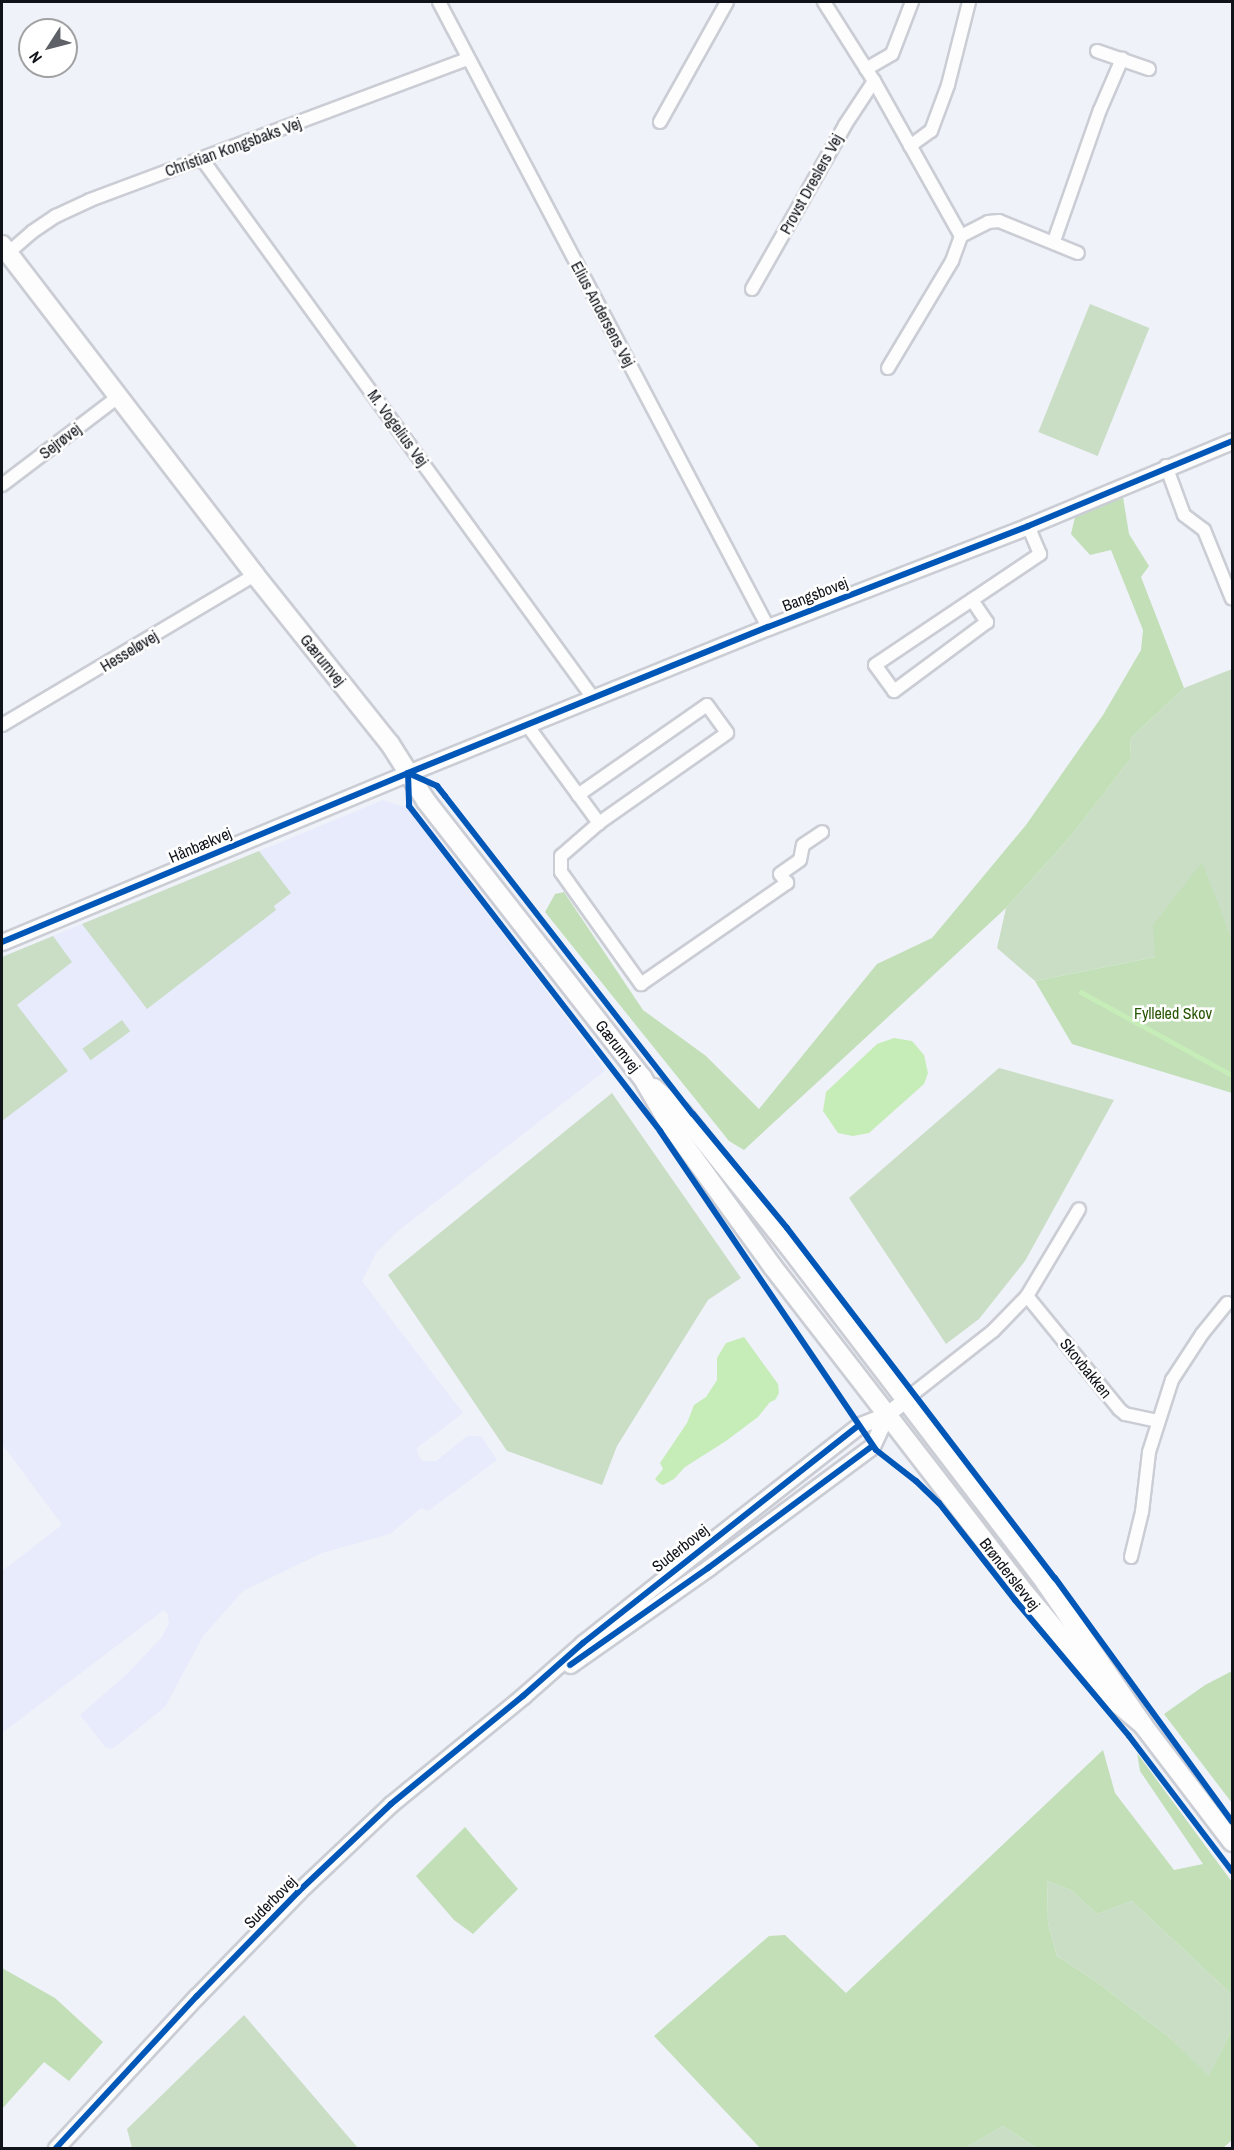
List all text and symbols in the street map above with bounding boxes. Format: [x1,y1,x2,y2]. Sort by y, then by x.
north arrow [18,18,78,78]
text: N [23,47,47,68]
street label: Christian Kongsbaks Vej [162,113,304,181]
street label: Provst Dreslers Vej [776,131,846,237]
street label: Elius Andersens Vej [567,258,639,370]
street label: M. Vogelius Vej [364,386,432,470]
street label: Sejrøvej [35,419,85,463]
street label: Bangsbovej [780,573,850,615]
street label: Hesseløvej [97,626,161,676]
street label: Gærumvej [296,630,350,690]
street label: Hånbækvej [166,823,234,867]
park label: Fylleled Skov [1134,1003,1212,1023]
street label: Gærumvej [592,1016,644,1076]
street label: Skovbakken [1056,1334,1116,1402]
street label: Suderbovej [648,1520,712,1576]
street label: Brønderslevvej [976,1534,1044,1614]
street label: Suderbovej [240,1872,300,1932]

